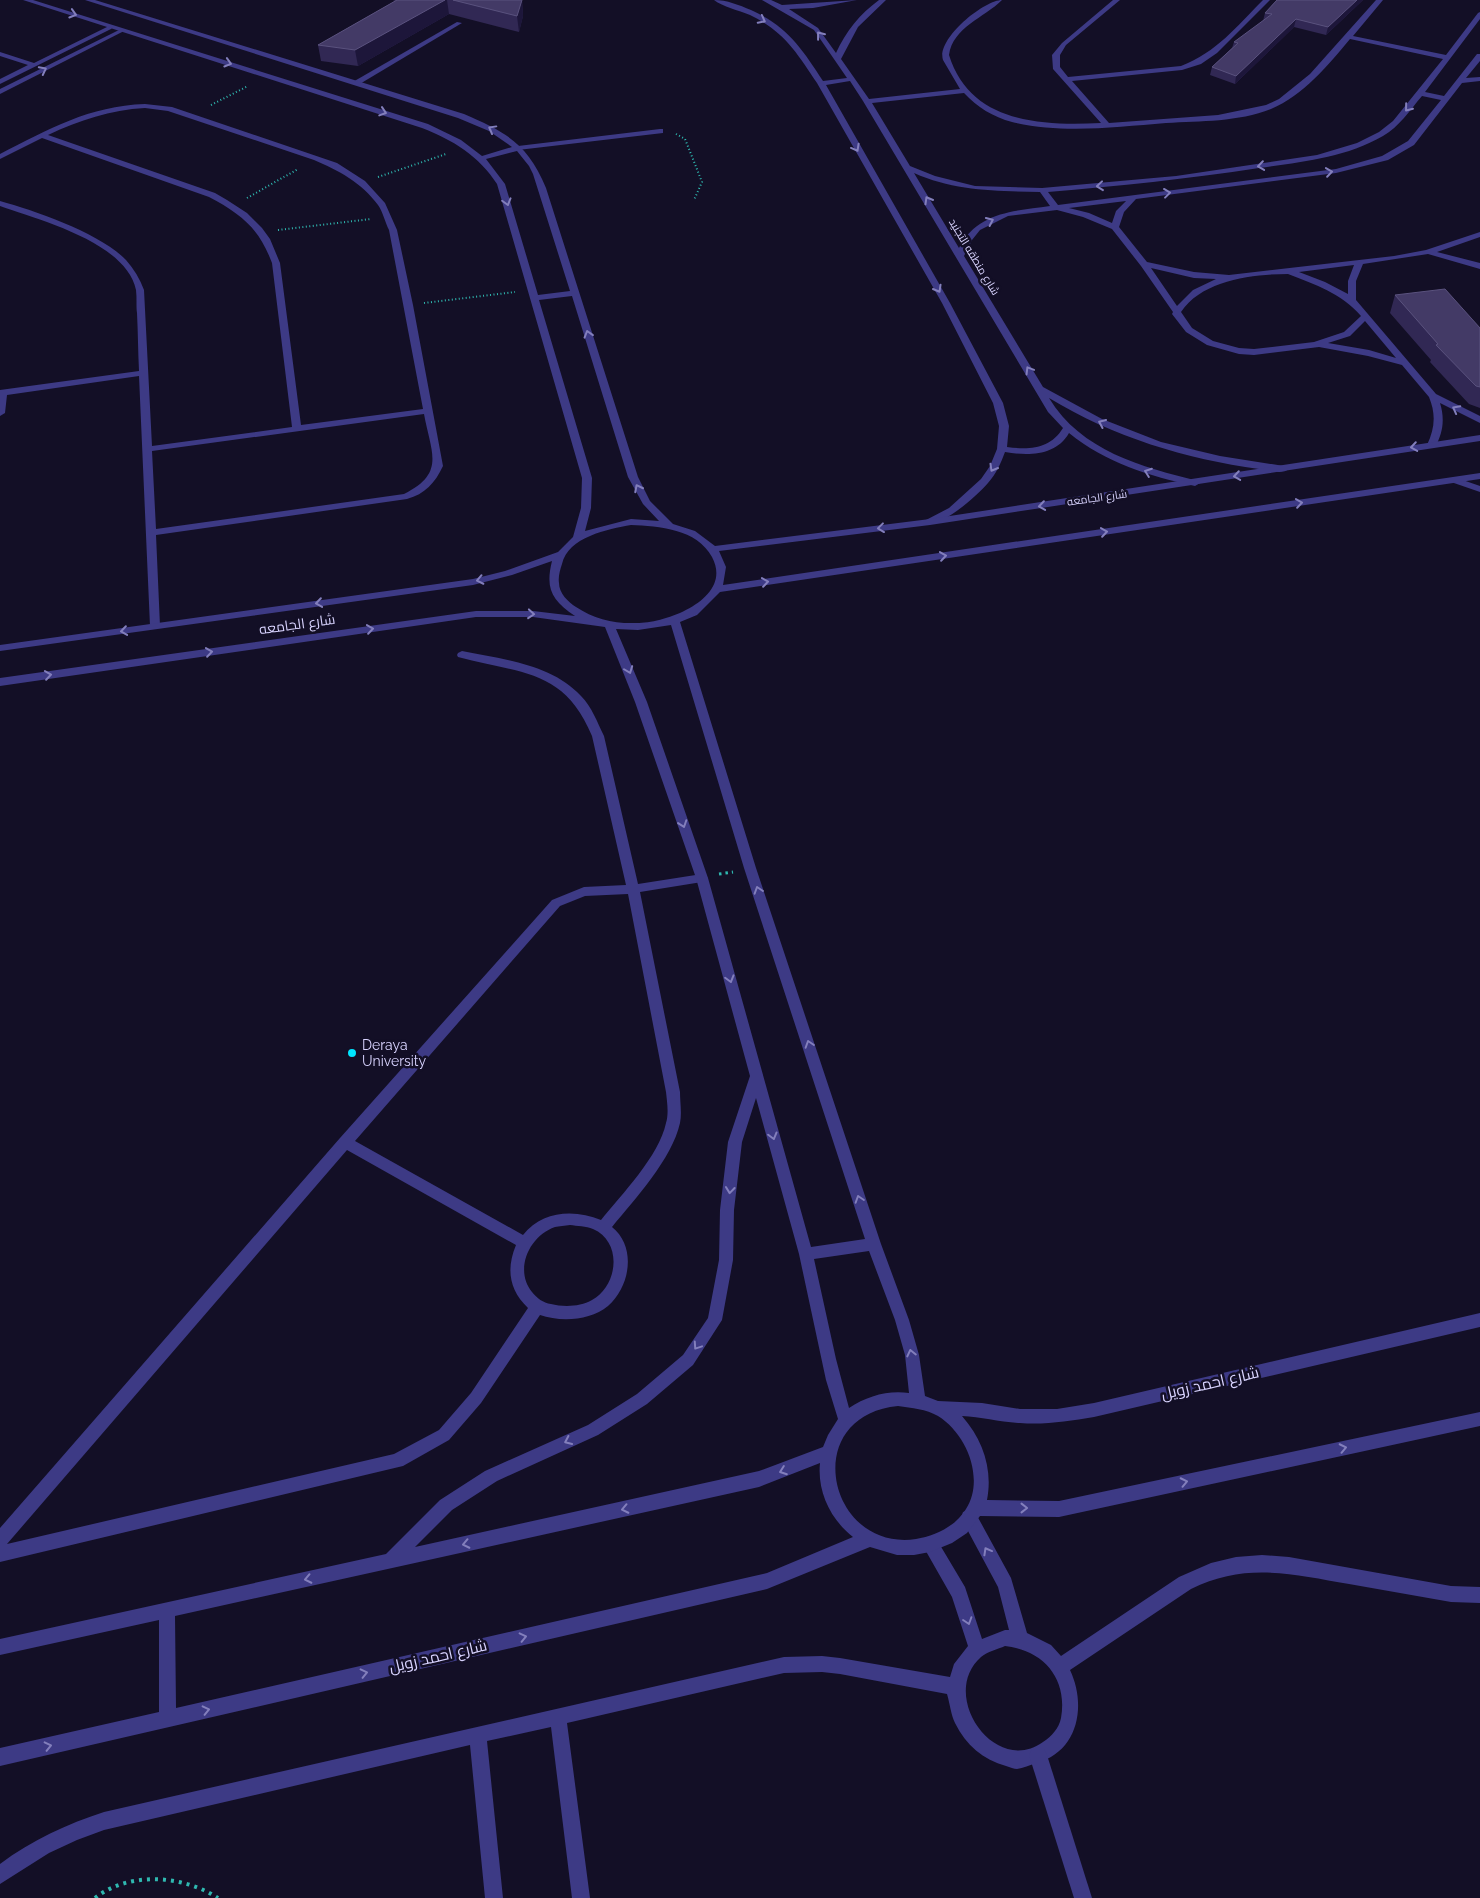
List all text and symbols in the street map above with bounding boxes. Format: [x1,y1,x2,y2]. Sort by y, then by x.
one-way arrow [68,9,76,19]
one-way arrow [756,14,765,24]
one-way arrow [817,32,825,41]
one-way arrow [223,57,231,67]
one-way arrow [38,67,47,77]
one-way arrow [1405,102,1413,111]
one-way arrow [378,106,386,116]
one-way arrow [488,126,497,136]
one-way arrow [850,143,860,152]
one-way arrow [1257,160,1266,170]
one-way arrow [1324,168,1333,178]
one-way arrow [1096,180,1104,191]
one-way arrow [1164,188,1172,199]
one-way arrow [924,197,934,206]
one-way arrow [501,198,511,206]
street label: شارع منطقه التجنيد [945,216,1002,298]
one-way arrow [985,216,994,227]
one-way arrow [931,284,941,293]
one-way arrow [583,330,593,339]
one-way arrow [1025,367,1035,376]
one-way arrow [1452,405,1461,415]
one-way arrow [1098,418,1107,429]
one-way arrow [1410,442,1419,452]
one-way arrow [989,463,999,472]
one-way arrow [1144,468,1153,478]
one-way arrow [1232,471,1241,481]
one-way arrow [634,484,644,493]
street label: شارع الجامعه [1066,487,1128,510]
one-way arrow [1295,498,1303,508]
one-way arrow [1037,500,1046,510]
one-way arrow [876,522,884,533]
one-way arrow [1100,527,1108,538]
one-way arrow [938,551,947,561]
one-way arrow [476,574,485,585]
one-way arrow [760,578,769,588]
one-way arrow [315,597,323,608]
one-way arrow [528,608,536,619]
street label: شارع الجامعه [258,611,336,638]
one-way arrow [366,624,374,635]
one-way arrow [120,625,128,635]
one-way arrow [205,647,213,658]
one-way arrow [623,666,633,674]
one-way arrow [44,670,53,680]
one-way arrow [677,819,687,827]
one-way arrow [753,886,763,895]
one-way arrow [724,975,735,984]
place label: Deraya University [362,1037,427,1069]
one-way arrow [804,1041,814,1049]
marker: Deraya University [346,1047,358,1059]
one-way arrow [768,1131,778,1139]
one-way arrow [724,1186,735,1194]
one-way arrow [855,1195,865,1203]
one-way arrow [694,1340,703,1349]
one-way arrow [906,1348,917,1357]
street label: شارع احمد زويل [1159,1362,1261,1405]
one-way arrow [564,1435,573,1446]
one-way arrow [1338,1443,1347,1454]
one-way arrow [779,1465,788,1475]
one-way arrow [1179,1477,1188,1488]
one-way arrow [621,1503,630,1514]
one-way arrow [1020,1503,1028,1513]
one-way arrow [462,1538,471,1549]
one-way arrow [983,1548,993,1557]
one-way arrow [303,1573,312,1584]
one-way arrow [962,1616,972,1624]
one-way arrow [518,1632,527,1643]
street label: شارع احمد زويل [387,1635,489,1678]
one-way arrow [360,1668,369,1679]
one-way arrow [201,1705,210,1716]
one-way arrow [43,1741,52,1752]

